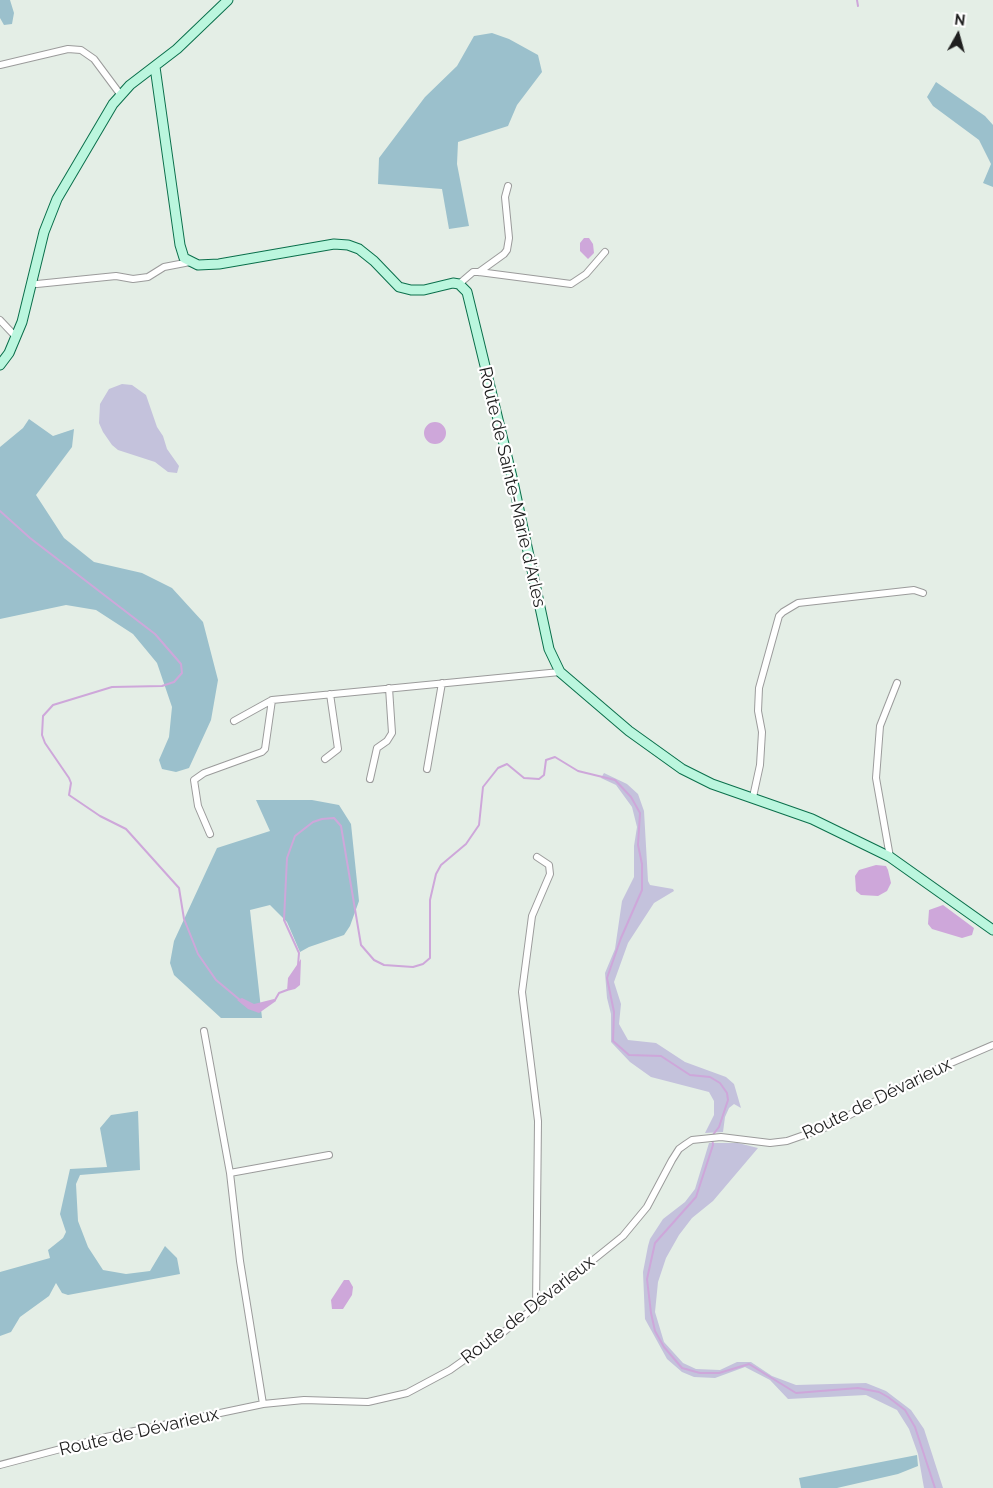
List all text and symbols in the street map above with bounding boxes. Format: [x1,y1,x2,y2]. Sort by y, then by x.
north arrow [933,10,983,60]
text: N [954,12,966,29]
street label: Route de Sainte-Marie d'Arles [474,365,550,609]
street label: Route de Dévarieux [799,1054,955,1144]
street label: Route de Dévarieux [457,1251,599,1369]
street label: Route de Dévarieux [57,1403,221,1461]

